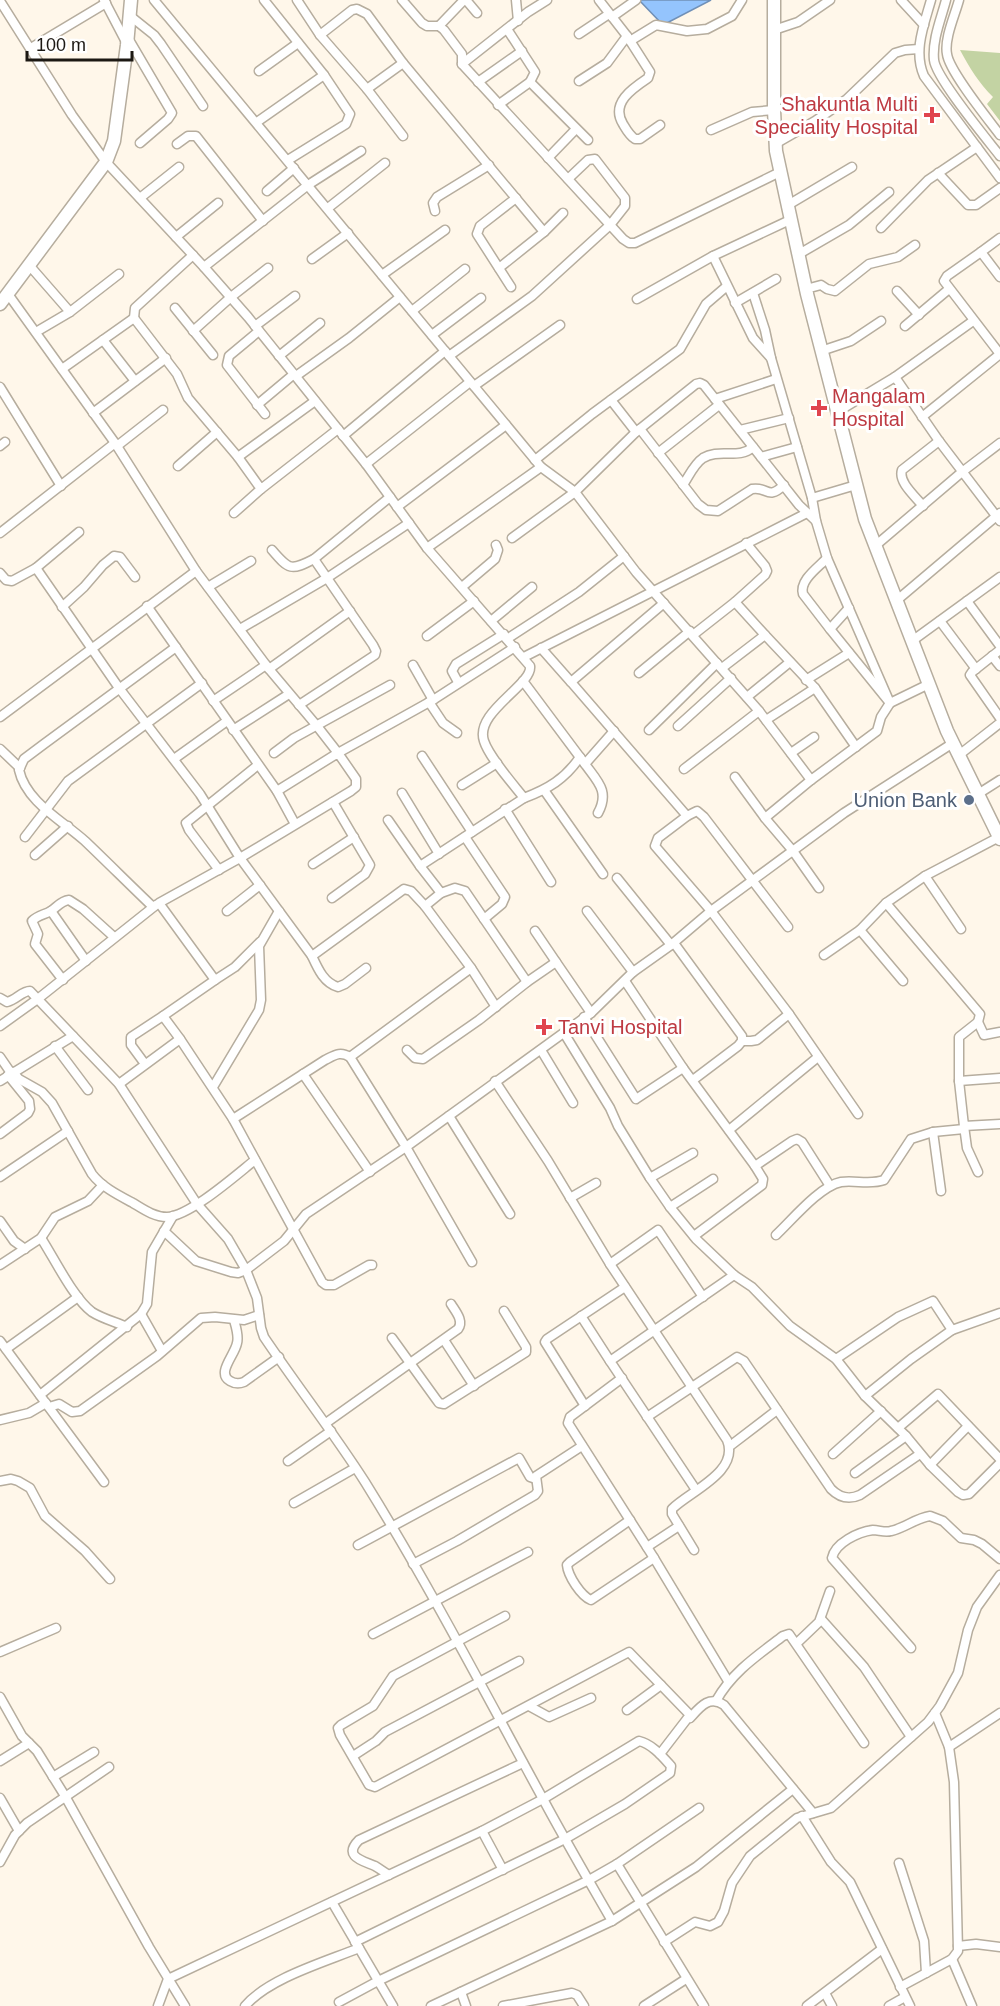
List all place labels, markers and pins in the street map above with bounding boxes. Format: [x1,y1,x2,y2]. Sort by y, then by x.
place label: Shakuntla Multi Speciality Hospital [755,93,918,138]
marker: Shakuntla Multi Speciality Hospital [923,106,941,124]
place label: Mangalam Hospital [832,385,925,430]
marker: Mangalam Hospital [810,399,828,417]
place label: Union Bank [854,789,958,811]
marker: Union Bank [962,793,976,807]
place label: Tanvi Hospital [558,1016,683,1038]
marker: Tanvi Hospital [535,1018,553,1036]

